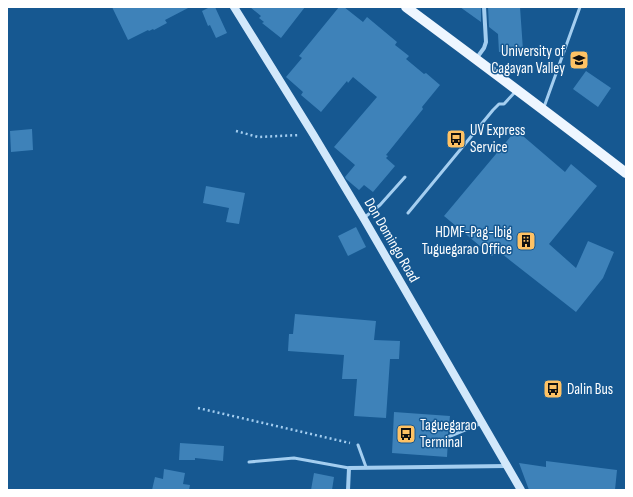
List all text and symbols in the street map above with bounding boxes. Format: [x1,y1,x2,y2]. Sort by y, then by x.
place label: University of Cagayan Valley [491,42,566,78]
school or university icon: University of Cagayan Valley [568,49,590,71]
place label: UV Express Service [470,121,525,157]
bus stop icon: UV Express Service [445,128,467,150]
street label: Don Domingo Road [360,195,423,286]
place label: HDMF-Pag-Ibig Tuguegarao Office [422,223,512,259]
building icon: HDMF-Pag-Ibig Tuguegarao Office [515,230,537,252]
bus stop icon: Dalin Bus [542,378,564,400]
place label: Dalin Bus [567,380,613,399]
place label: Taguegarao Terminal [420,416,477,452]
bus stop icon: Taguegarao Terminal [395,423,417,445]

